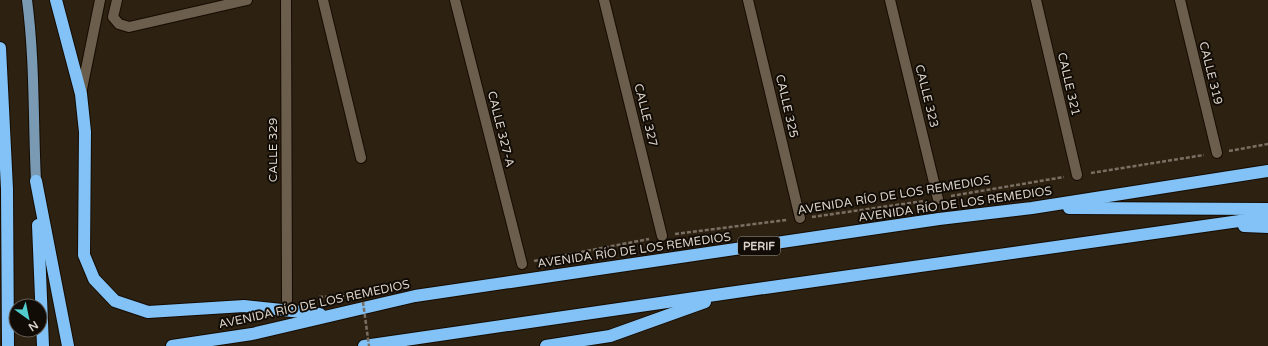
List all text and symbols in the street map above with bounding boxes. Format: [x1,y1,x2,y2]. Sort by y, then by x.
street label: CALLE 319 [1196,40,1226,106]
street label: CALLE 321 [1055,51,1083,117]
street label: CALLE 323 [912,63,942,129]
street label: CALLE 325 [773,73,801,139]
street label: CALLE 327 [631,82,661,148]
street label: CALLE 327-A [485,89,517,169]
street label: CALLE 329 [266,118,280,182]
street label: AVENIDA RÍO DE LOS REMEDIOS [796,173,992,217]
street label: AVENIDA RÍO DE LOS REMEDIOS [857,183,1053,225]
street label: AVENIDA RÍO DE LOS REMEDIOS [536,229,732,271]
road number: PERIF [738,237,780,255]
street label: AVENIDA RÍO DE LOS REMEDIOS [217,277,411,331]
north arrow [8,298,48,338]
text: N [26,318,40,334]

